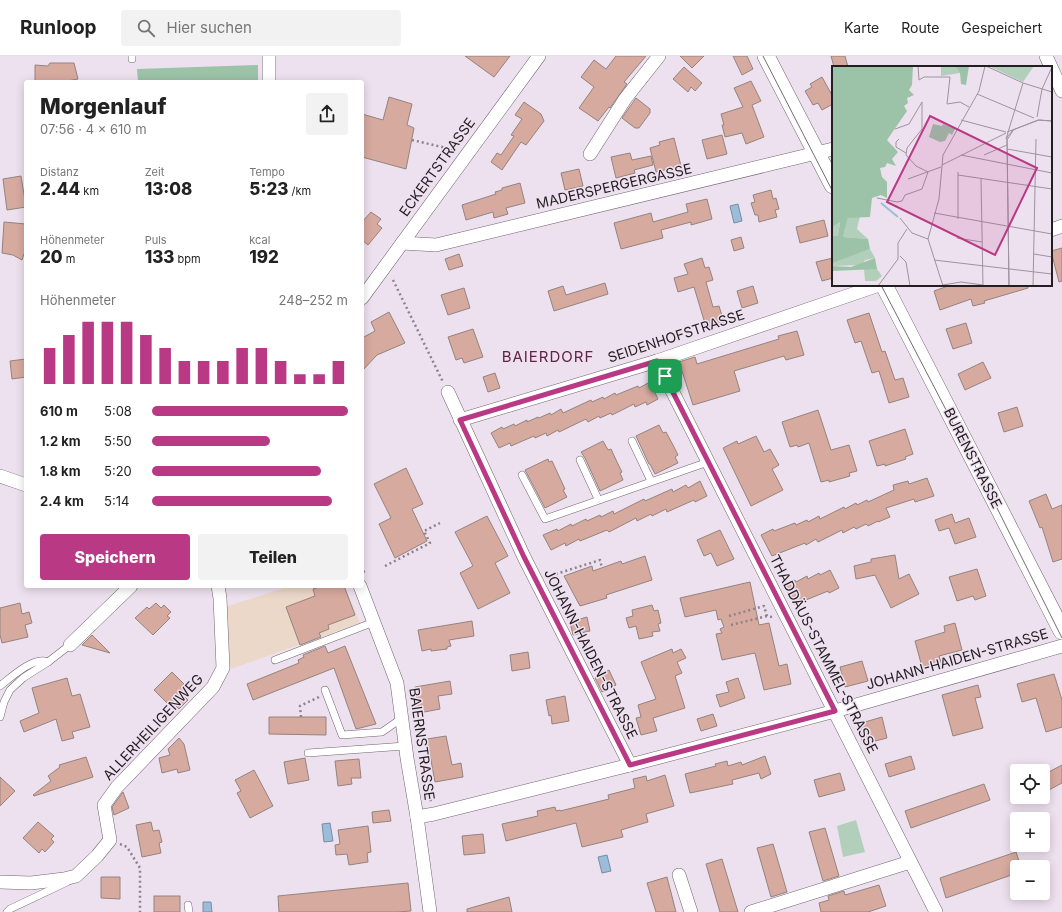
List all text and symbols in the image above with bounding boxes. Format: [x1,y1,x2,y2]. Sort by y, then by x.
search box [121,10,401,46]
text: Runloop [20,16,97,39]
icon: search [135,17,157,39]
text: Hier suchen [167,18,252,37]
text: Karte [844,19,879,36]
text: Route [901,19,939,36]
text: Gespeichert [961,19,1042,36]
inset map [832,66,1052,286]
text: Morgenlauf [40,93,166,119]
button: share [306,93,348,135]
street label: ECKERTSTRASSE [395,114,478,219]
text: 07:56 · 4 × 610 m [40,121,147,137]
street label: MADERSPERGERGASSE [534,159,693,212]
text: Distanz [40,165,79,179]
text: Zeit [145,165,164,179]
text: Tempo [249,165,285,179]
text: 2.44 [40,179,80,199]
text: 13:08 [145,179,192,199]
text: 5:23 [249,179,288,199]
text: km [80,184,99,198]
text: /km [288,184,311,198]
text: Höhenmeter [40,233,104,247]
text: Puls [145,233,167,247]
text: kcal [249,233,270,247]
text: 20 [40,247,63,267]
text: 133 [145,247,175,267]
text: 192 [249,247,279,267]
text: m [63,252,75,266]
text: bpm [175,252,201,266]
text: Höhenmeter [40,292,116,308]
text: 248–252 m [279,292,348,308]
street label: SEIDENHOFSTRASSE [605,305,746,366]
district label: BAIERDORF [502,347,594,366]
pin [648,359,682,393]
icon: arrive [654,365,676,387]
text: 610 m [40,403,78,419]
text: 5:08 [104,403,132,419]
street label: BURENSTRASSE [941,405,1006,511]
text: 1.2 km [40,433,81,449]
text: 5:50 [104,433,132,449]
text: 1.8 km [40,463,81,479]
text: 5:20 [104,463,132,479]
text: 2.4 km [40,493,84,509]
text: 5:14 [104,493,129,509]
button: Speichern [40,534,190,580]
button: Teilen [198,534,348,580]
street label: THADDÄUS-STAMMEL-STRASSE [767,552,882,756]
street label: JOHANN-HAIDEN-STRASSE [541,566,642,742]
street label: JOHANN-HAIDEN-STRASSE [864,624,1050,693]
street label: ALLERHEILIGENWEG [99,670,206,783]
street label: BAIERNSTRASSE [406,686,439,801]
map controls [1010,764,1050,900]
button: locate [1010,764,1050,804]
button: + [1010,812,1050,852]
button: − [1010,860,1050,900]

